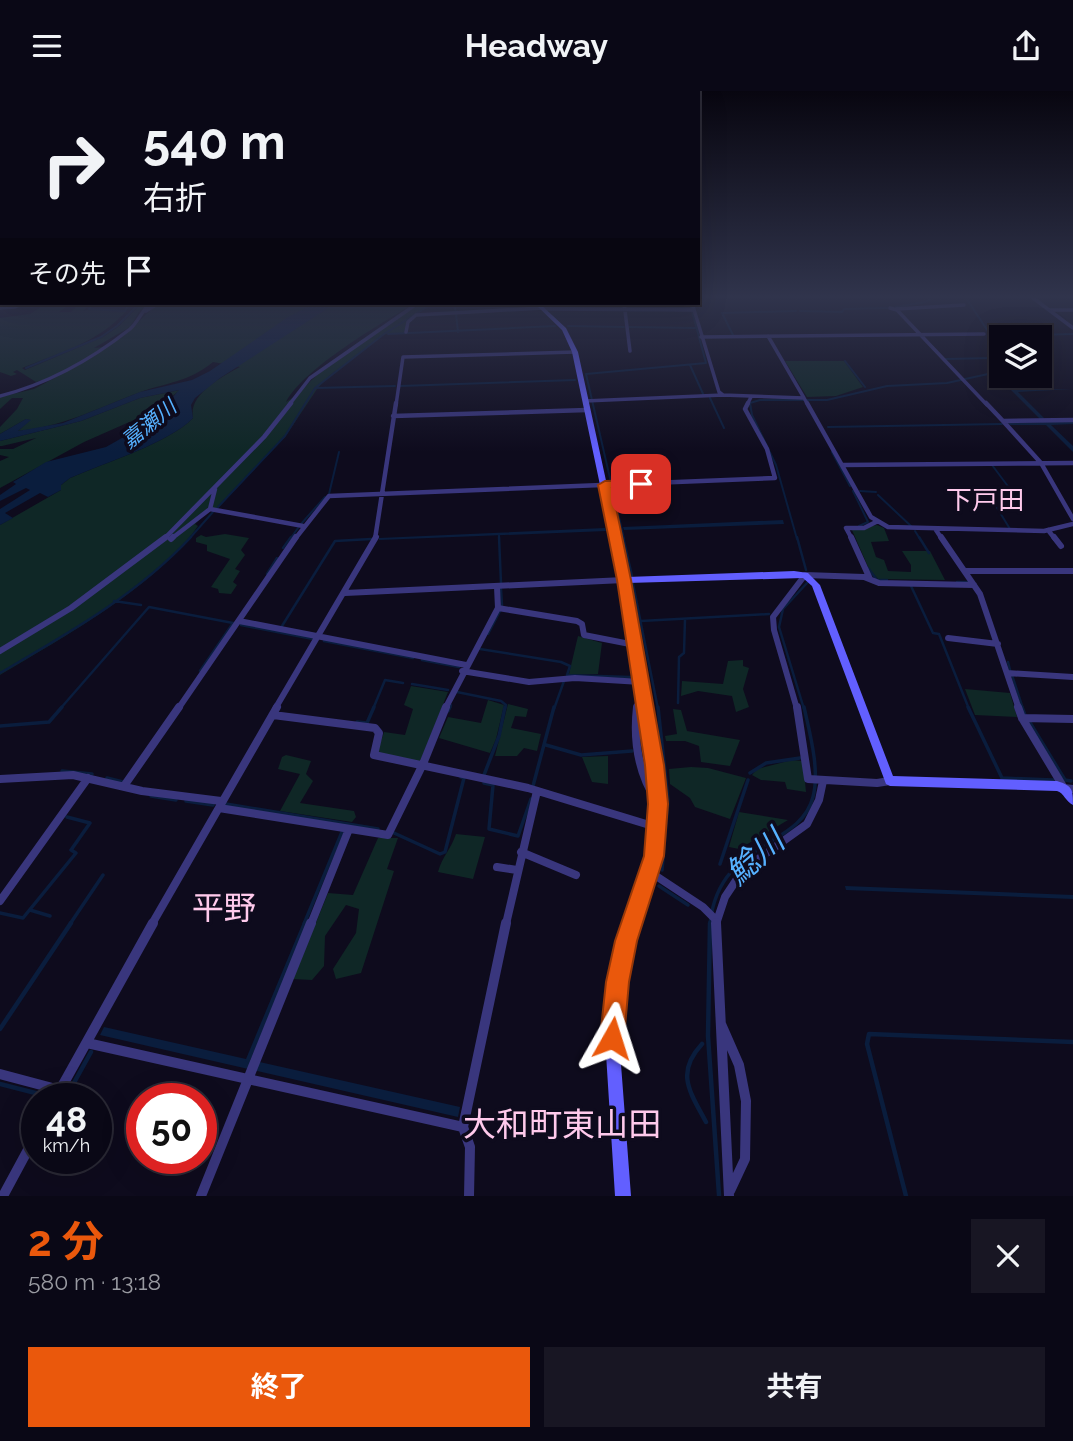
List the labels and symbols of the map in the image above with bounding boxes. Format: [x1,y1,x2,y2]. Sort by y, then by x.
water label: 嘉瀬川 [116,393,183,453]
pin [611,454,671,514]
district label: 下戸田 [946,485,1024,515]
water label: 鯰川 [718,820,793,892]
district label: 平野 [192,889,256,926]
position arrow [575,1001,649,1075]
speed limit sign: 50 [126,1083,217,1174]
district label: 大和町東山田 [463,1105,661,1144]

